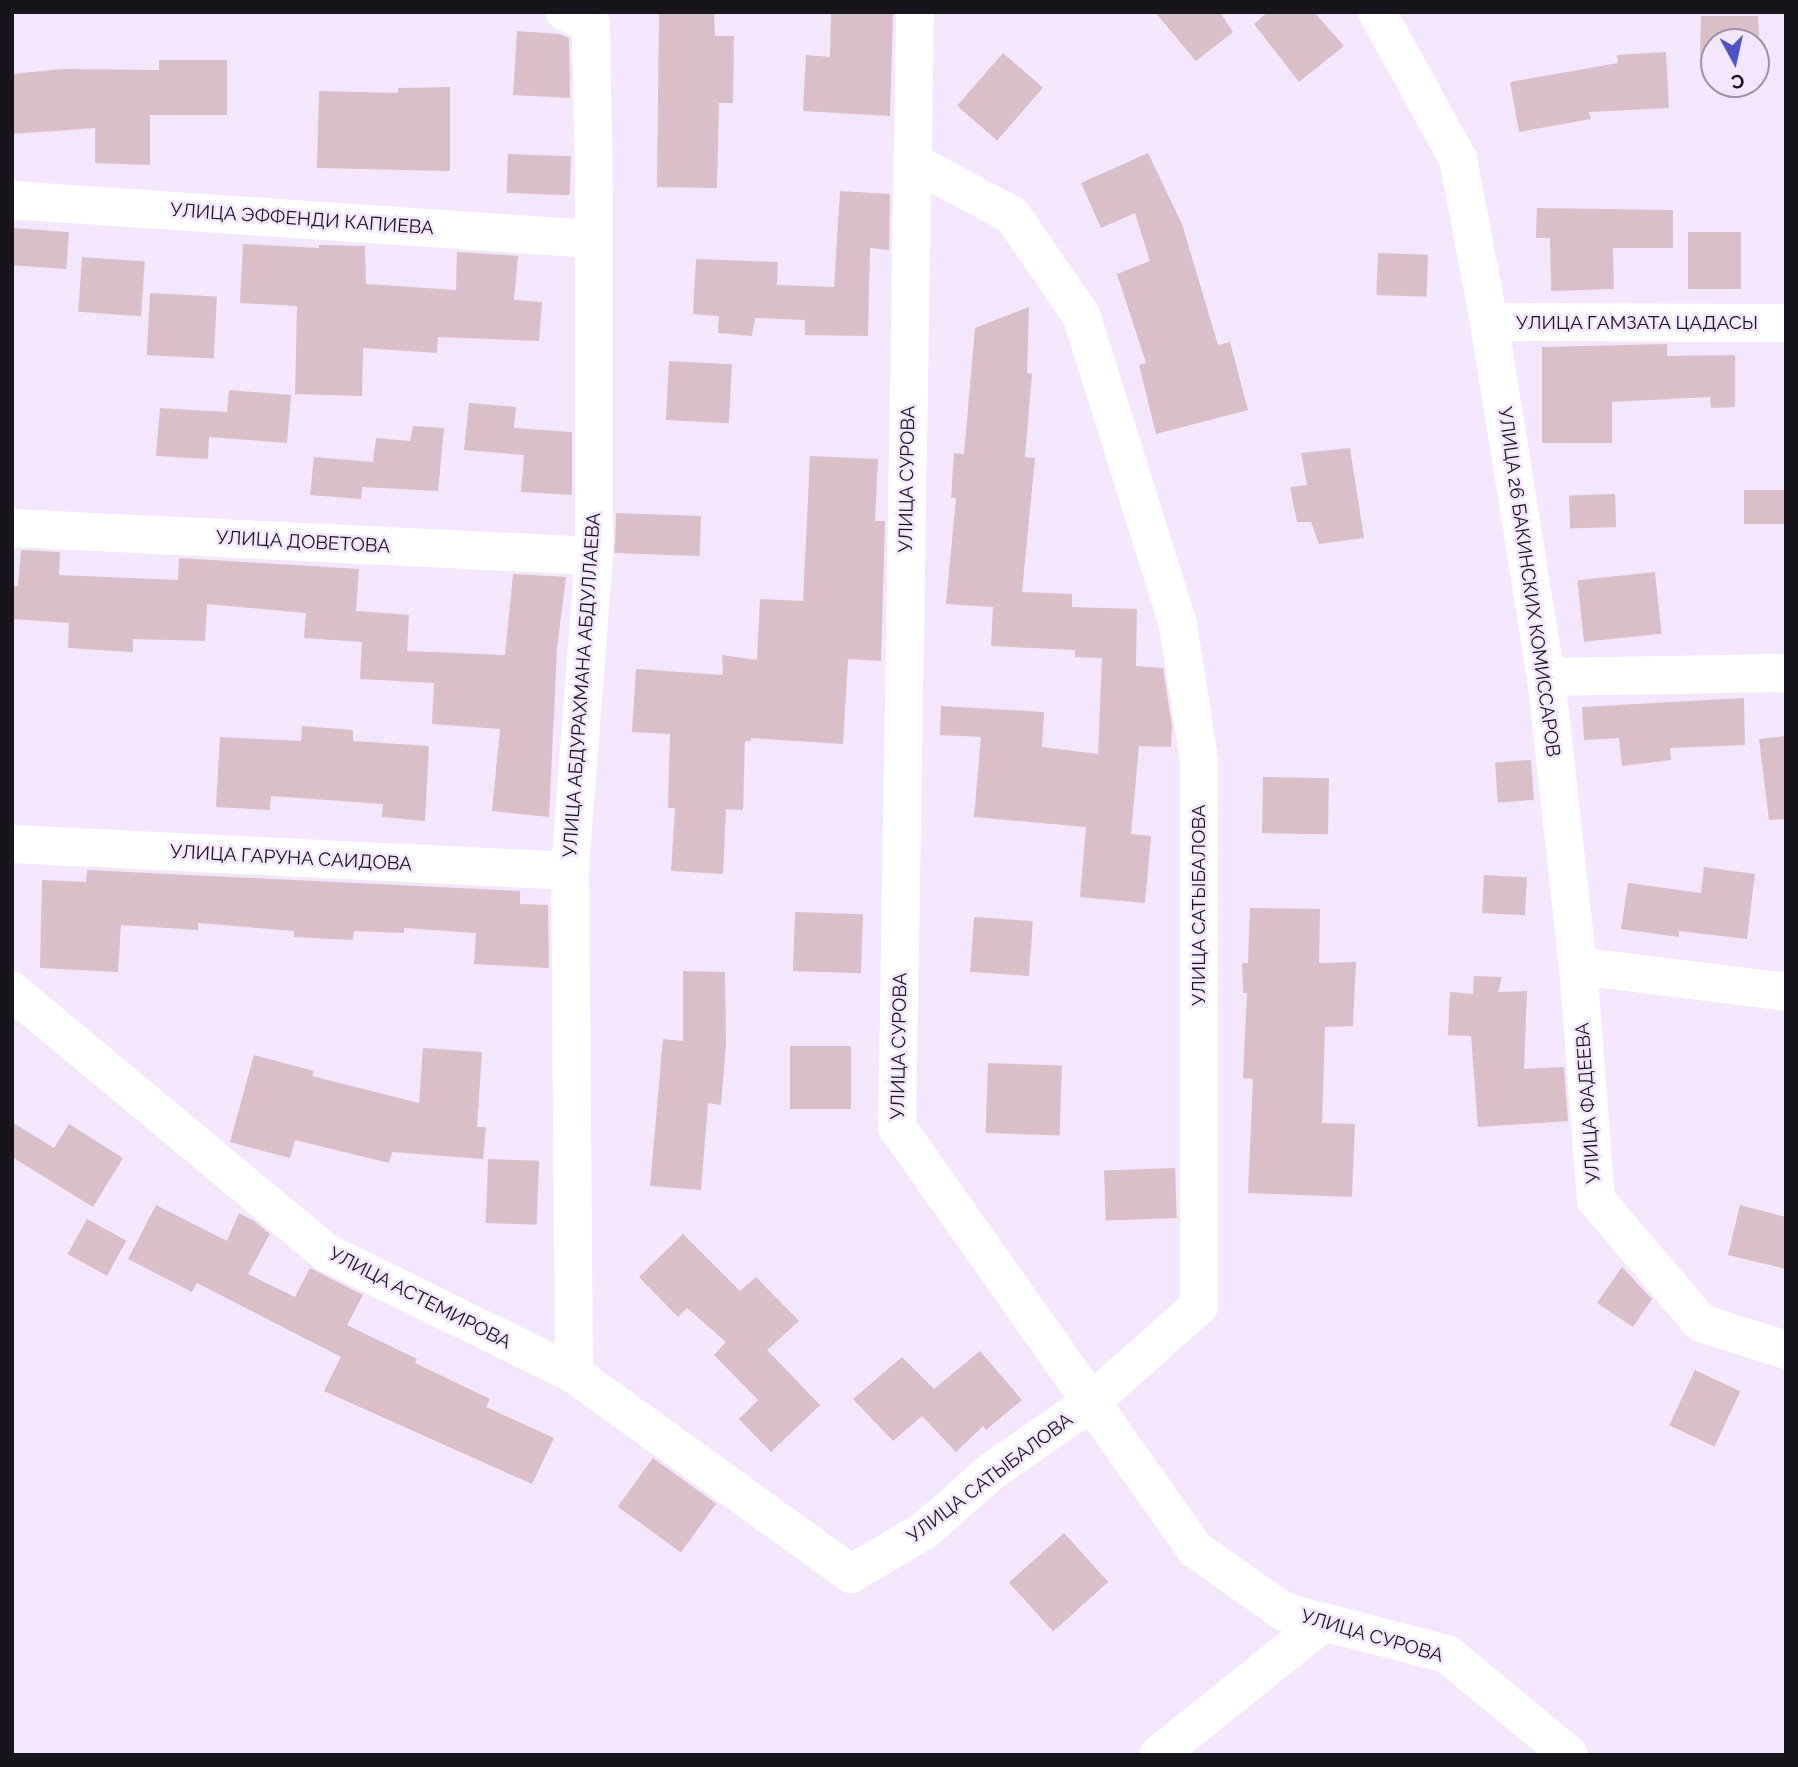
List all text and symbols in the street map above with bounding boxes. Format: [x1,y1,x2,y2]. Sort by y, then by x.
north arrow [1700,28,1770,98]
text: С [1730,70,1746,94]
street label: УЛИЦА ЭФФЕНДИ КАПИЕВА [169,198,435,240]
street label: УЛИЦА ГАМЗАТА ЦАДАСЫ [1515,312,1759,334]
street label: УЛИЦА СУРОВА [894,405,920,553]
street label: УЛИЦА 26 БАКИНСКИХ КОМИССАРОВ [1493,405,1565,759]
street label: УЛИЦА АБДУРАХМАНА АБДУЛЛАЕВА [558,511,606,859]
street label: УЛИЦА ДОВЕТОВА [215,526,391,558]
street label: УЛИЦА САТЫБАЛОВА [1188,804,1210,1006]
street label: УЛИЦА ГАРУНА САИДОВА [169,840,413,876]
street label: УЛИЦА СУРОВА [886,972,912,1120]
street label: УЛИЦА ФАДЕЕВА [1571,1021,1605,1185]
street label: УЛИЦА АСТЕМИРОВА [325,1242,515,1354]
street label: УЛИЦА САТЫБАЛОВА [902,1408,1078,1548]
street label: УЛИЦА СУРОВА [1298,1605,1446,1667]

